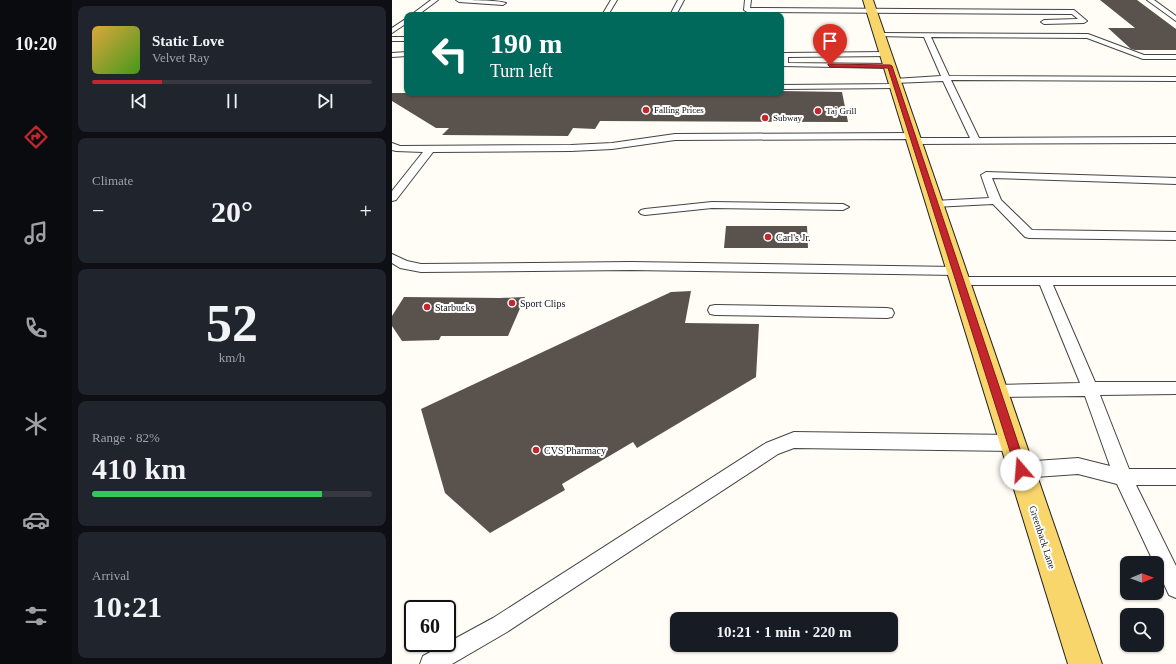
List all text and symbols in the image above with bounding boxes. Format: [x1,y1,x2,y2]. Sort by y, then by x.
pin [813,24,847,65]
icon: left [424,28,476,80]
text: 190 m [490,28,562,59]
icon: arrive [819,30,841,52]
text: Static Love [152,33,224,49]
text: 10:20 [15,34,57,54]
text: Velvet Ray [152,50,209,65]
text: Turn left [490,61,553,81]
icon: previous [128,90,150,112]
icon: pause [221,90,243,112]
icon: next [314,90,336,112]
marker: Falling Prices [641,105,651,115]
place label: Falling Prices [654,105,704,115]
marker: Taj Grill [813,106,823,116]
place label: Taj Grill [826,106,857,116]
marker: Subway [760,113,770,123]
place label: Subway [773,113,802,123]
icon: directions [22,123,50,151]
text: Climate [92,173,133,188]
text: 20° [211,195,253,228]
text: − [92,198,104,223]
text: + [360,198,372,223]
icon: music [22,219,50,247]
marker: Carl's Jr. [763,232,773,242]
place label: Carl's Jr. [776,232,811,243]
text: 52 [206,295,258,352]
marker: Sport Clips [507,298,517,308]
place label: Sport Clips [520,298,565,309]
marker: Starbucks [422,302,432,312]
place label: Starbucks [435,302,475,313]
icon: phone [22,314,50,342]
text: km/h [219,350,245,365]
icon: climate [22,410,50,438]
text: Range · 82% [92,430,160,445]
marker: CVS Pharmacy [531,445,541,455]
place label: CVS Pharmacy [544,445,606,456]
position arrow [1000,449,1042,491]
text: 410 km [92,452,186,485]
street label: Greenback Lane [1027,504,1058,571]
icon: car [22,506,50,534]
north arrow [1120,556,1164,600]
map controls [1120,556,1164,652]
text: Arrival [92,568,130,583]
text: 10:21 [92,590,162,623]
speed limit sign: 60 [404,600,456,652]
icon: filters [22,602,50,630]
button: search [1120,608,1164,652]
text: 10:21 · 1 min · 220 m [717,624,852,640]

